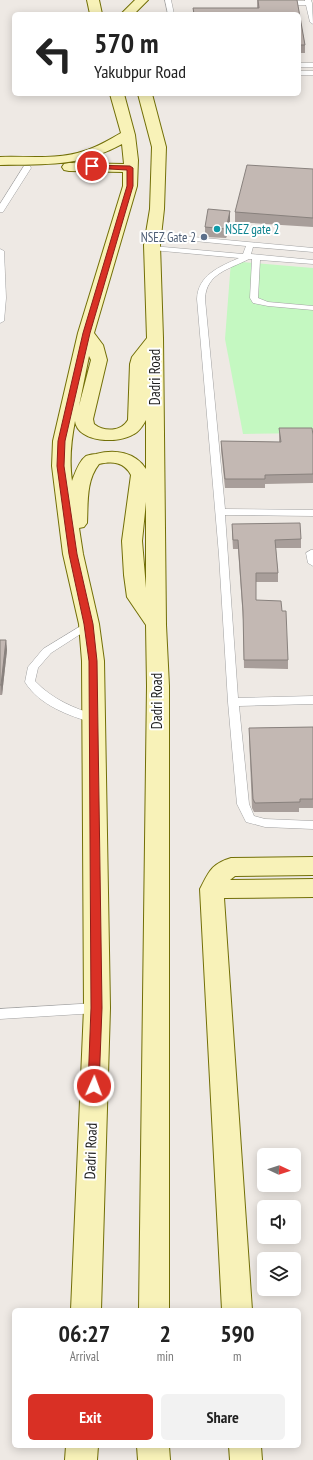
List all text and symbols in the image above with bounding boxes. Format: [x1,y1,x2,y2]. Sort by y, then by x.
text: 570 m [94,24,158,61]
icon: left [28,28,80,80]
text: Yakubpur Road [94,60,186,83]
pin [75,149,109,183]
icon: arrive [81,155,103,177]
place label: NSEZ gate 2 [225,221,279,238]
marker: NSEZ gate 2 [212,224,222,234]
place label: NSEZ Gate 2 [141,229,196,246]
marker: NSEZ Gate 2 [199,232,209,242]
street label: Dadri Road [145,349,164,405]
street label: Dadri Road [147,673,166,729]
position arrow [73,1065,115,1107]
street label: Dadri Road [80,1122,101,1180]
north arrow [257,1148,301,1192]
map controls [257,1148,301,1296]
button: sound [257,1200,301,1244]
button: layers [257,1252,301,1296]
text: 06:27 [58,1318,110,1349]
text: 2 [159,1318,171,1349]
text: 590 [220,1318,255,1349]
text: Arrival [70,1348,99,1365]
text: min [157,1348,174,1365]
text: m [233,1348,242,1365]
button: Exit [28,1394,153,1440]
button: Share [161,1394,285,1440]

